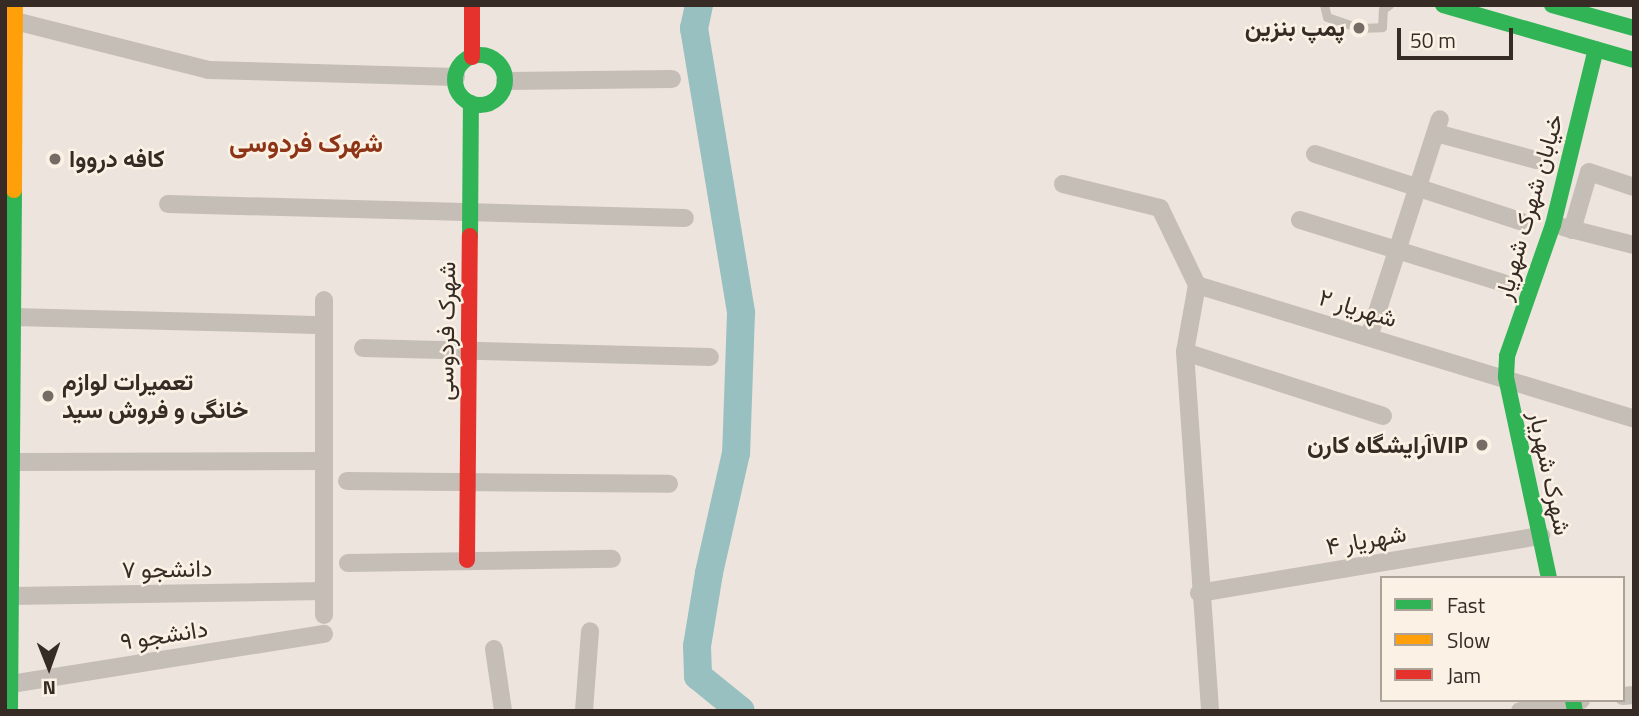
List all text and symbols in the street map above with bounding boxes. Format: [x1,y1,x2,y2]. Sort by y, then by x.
place label: پمپ بنزین [1245,14,1345,42]
scale bar [1401,14,1516,58]
marker: پمپ بنزین [1351,20,1367,36]
text: 50 m [1410,24,1456,56]
street label: خیابان شهرک شهریار [1489,111,1569,303]
district label: شهرک فردوسی [229,127,383,159]
place label: کافه درووا [69,145,165,173]
marker: کافه درووا [47,151,63,167]
street label: شهرک فردوسی [430,261,462,401]
street label: ۲ شهریار [1316,283,1400,333]
place label: تعمیرات لوازم خانگی و فروش سید [62,368,248,424]
marker: تعمیرات لوازم خانگی و فروش سید [40,388,56,404]
street label: شهرک شهریار [1523,408,1577,538]
place label: آرایشگاه کارنVIP [1307,431,1468,459]
marker: آرایشگاه کارنVIP [1474,437,1490,453]
street label: شهریار ۴ [1324,519,1408,561]
street label: دانشجو ۷ [121,554,213,584]
legend [1380,576,1625,702]
text: Fast [1447,589,1485,621]
street label: دانشجو ۹ [118,614,210,656]
text: Slow [1447,624,1490,656]
north arrow [14,632,84,702]
text: Jam [1447,659,1481,691]
text: N [43,674,56,703]

